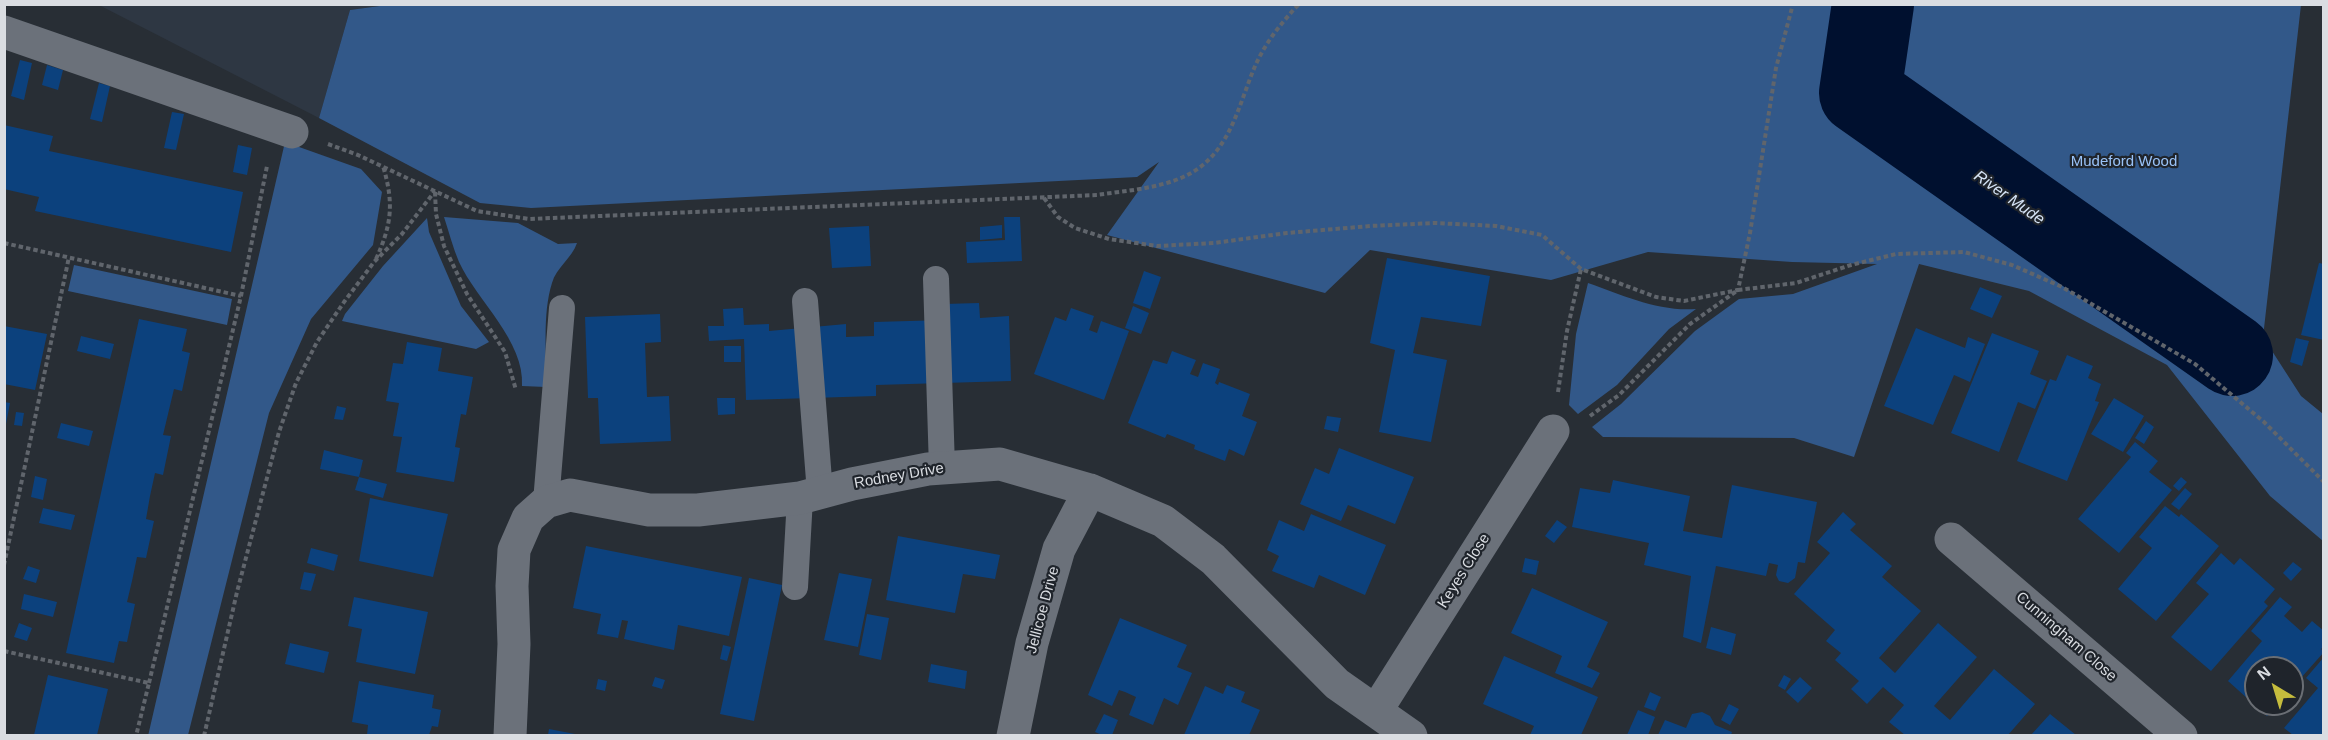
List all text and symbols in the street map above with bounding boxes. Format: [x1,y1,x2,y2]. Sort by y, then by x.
park label: Mudeford Wood [2071,153,2177,171]
water label: River Mude [1970,167,2048,229]
street label: Rodney Drive [853,459,945,493]
street label: Keyes Close [1434,531,1494,611]
street label: Jellicoe Drive [1023,565,1063,655]
street label: Cunningham Close [2012,588,2120,686]
north arrow [2244,656,2304,716]
text: N [2254,663,2274,683]

